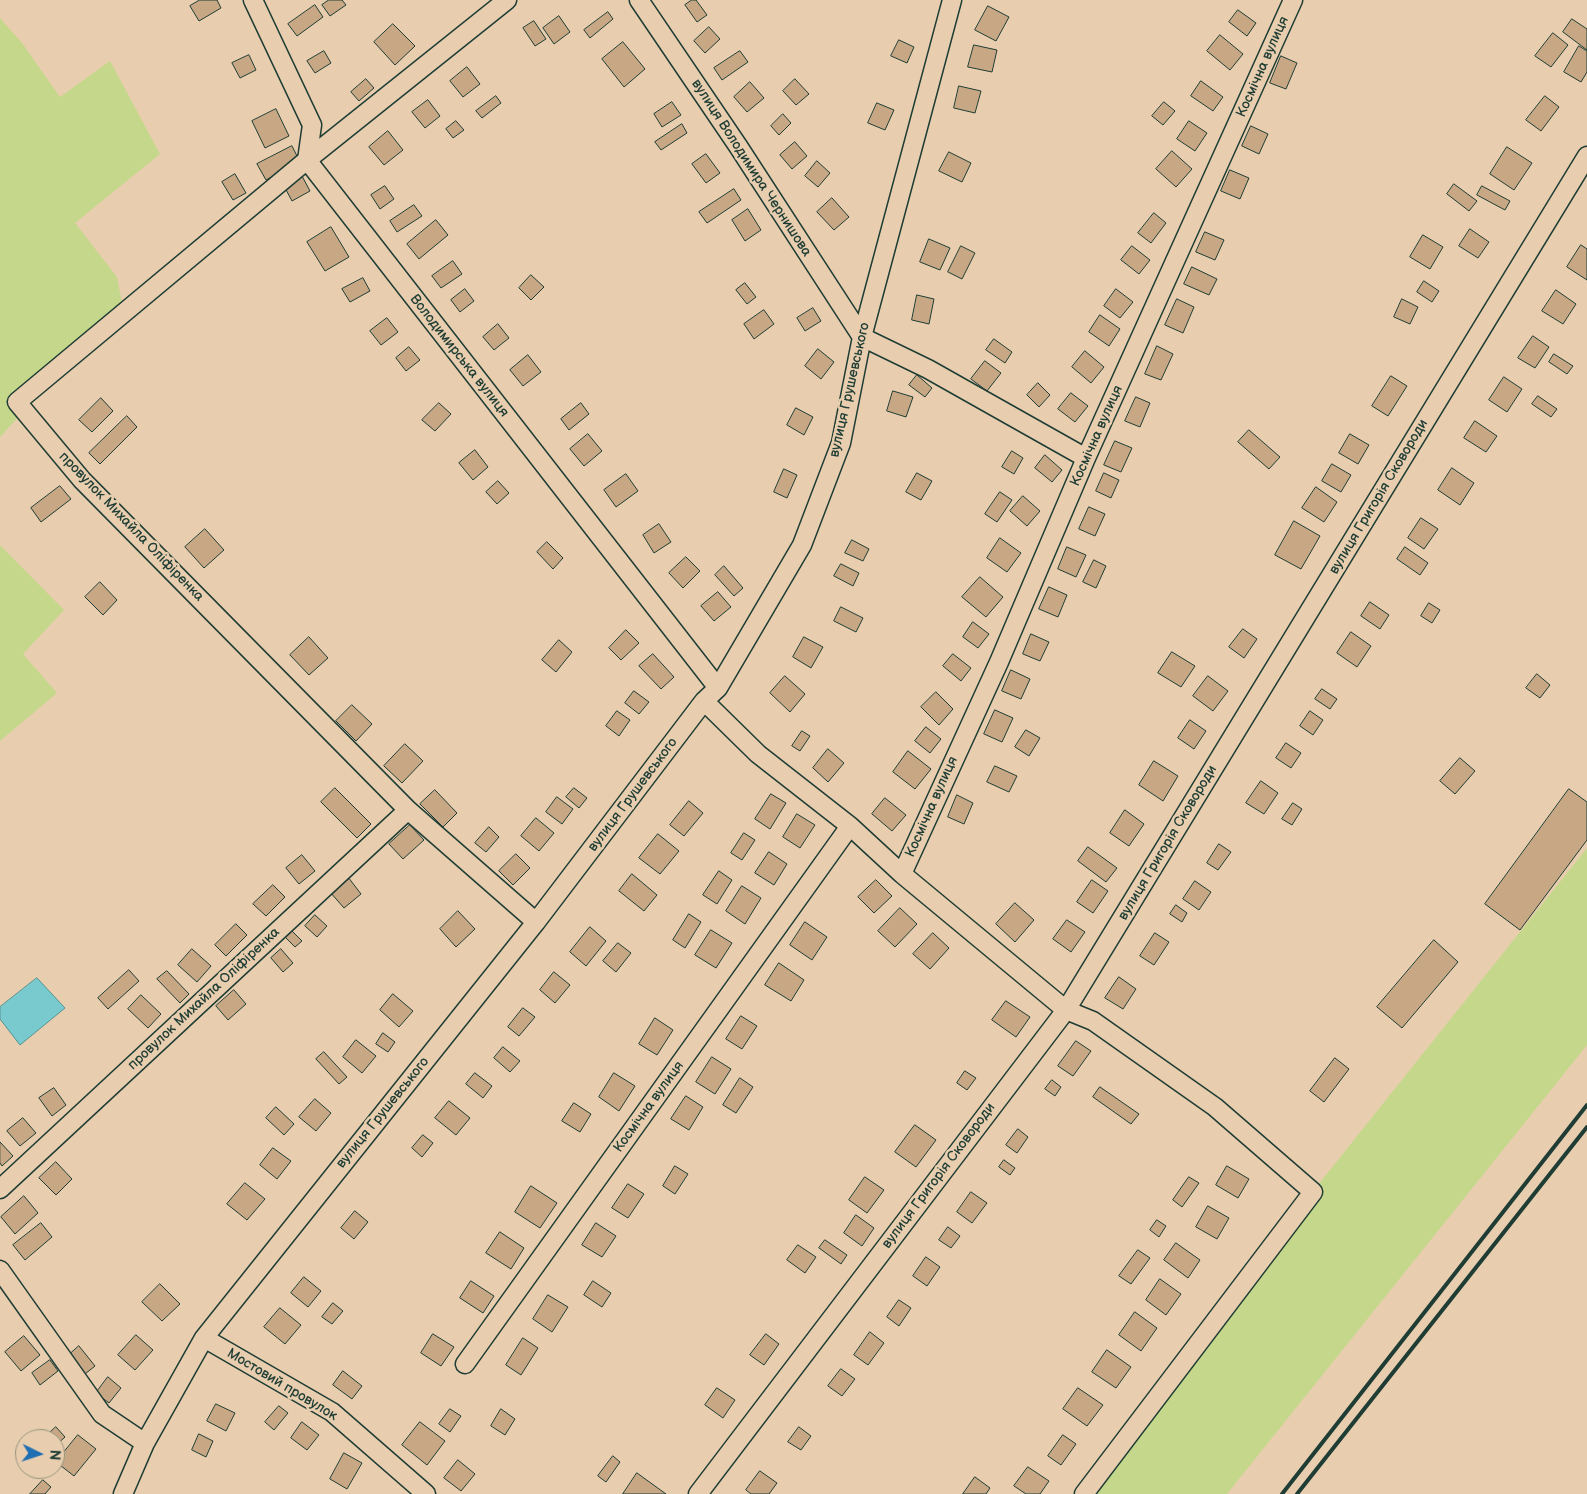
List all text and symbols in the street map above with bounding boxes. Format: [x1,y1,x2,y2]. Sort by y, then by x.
street label: Космічна вулиця [1233,14,1293,120]
street label: вулиця Володимира Чернишова [687,76,815,260]
street label: Володимирська вулиця [406,291,512,421]
street label: вулиця Грушевського [826,321,874,459]
street label: Космічна вулиця [1067,383,1127,489]
street label: вулиця Григорія Сковороди [1326,416,1432,578]
street label: провулок Михайла Оліфіренка [55,449,207,605]
street label: вулиця Грушевського [585,735,681,855]
street label: Космічна вулиця [902,754,962,860]
street label: вулиця Григорія Сковороди [1115,762,1221,924]
street label: провулок Михайла Оліфіренка [125,924,283,1074]
street label: вулиця Грушевського [333,1054,433,1172]
street label: Космічна вулиця [610,1058,688,1156]
street label: вулиця Григорія Сковороди [879,1100,999,1252]
street label: Мостовий провулок [224,1345,340,1425]
north arrow [15,1429,65,1479]
text: N [46,1449,63,1461]

